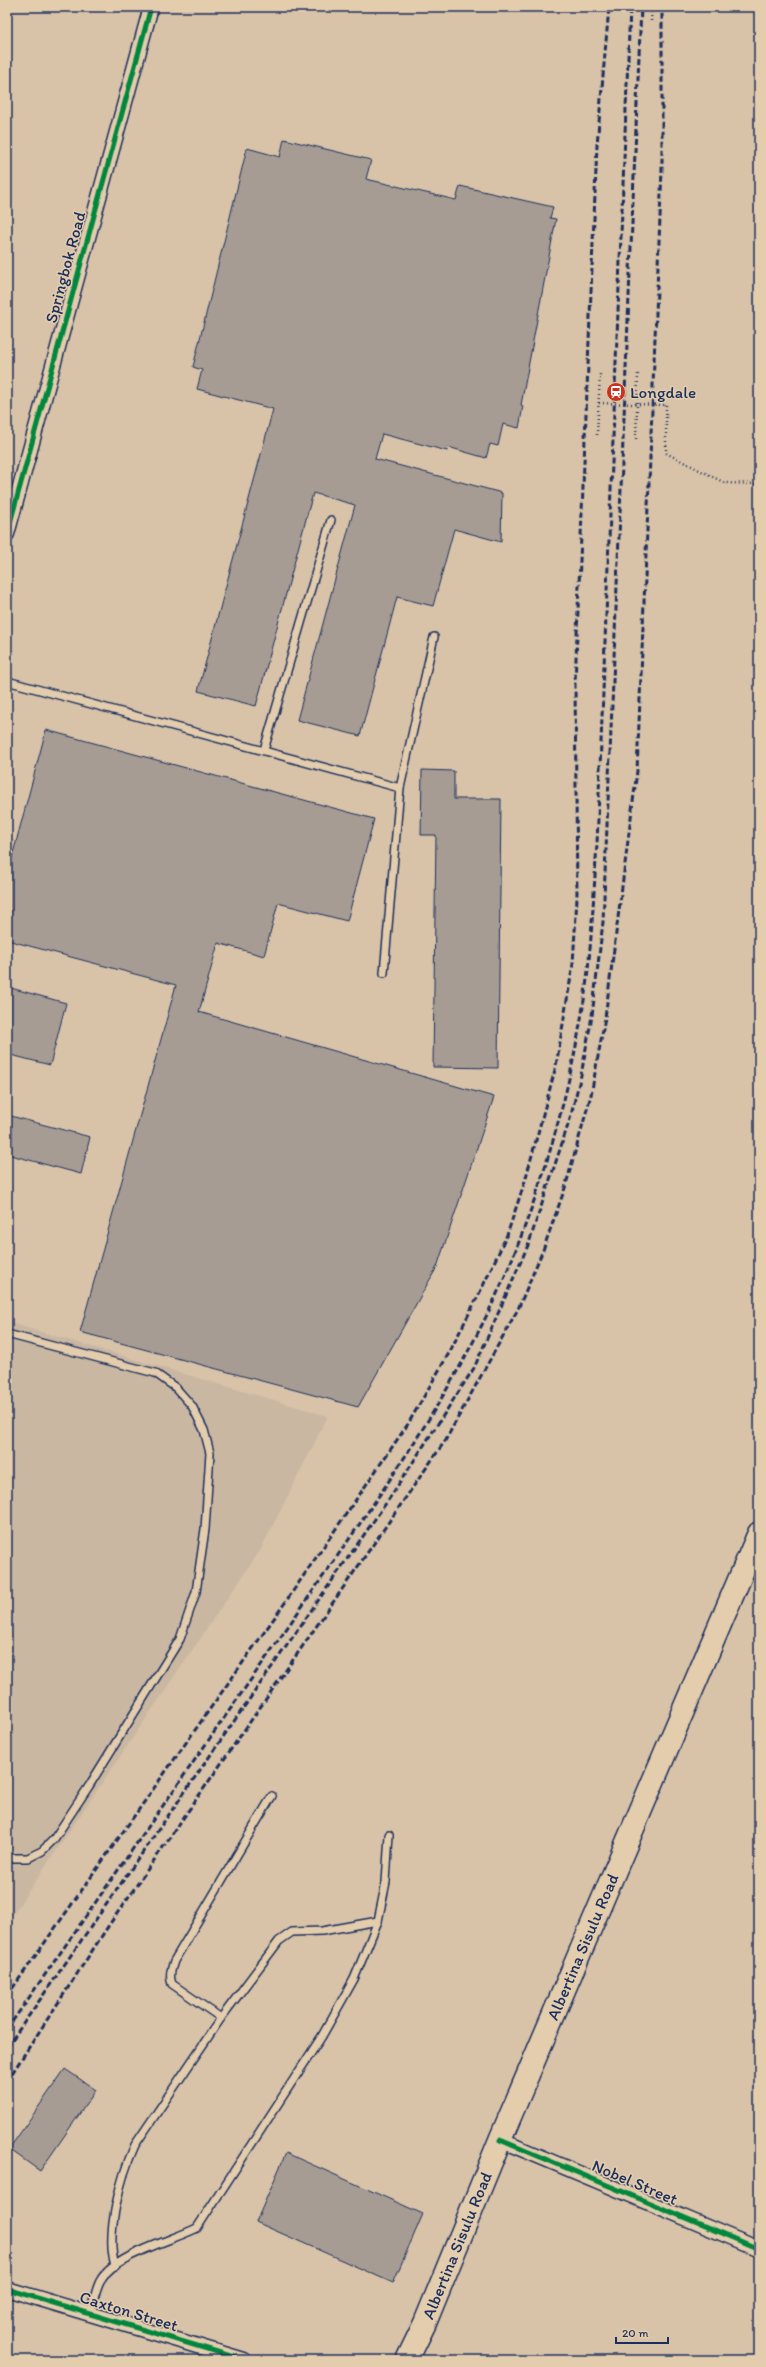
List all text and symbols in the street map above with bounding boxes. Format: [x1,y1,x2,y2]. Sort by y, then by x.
street label: Springbok Road [40,208,90,325]
station icon: Longdale [605,381,627,403]
place label: Longdale [630,382,696,402]
street label: Albertina Sisulu Road [542,1871,622,2023]
street label: Nobel Street [589,2155,681,2209]
street label: Albertina Sisulu Road [418,2169,496,2322]
street label: Caxton Street [77,2287,181,2335]
scale bar [616,2319,668,2345]
text: 20 m [622,2326,649,2340]

